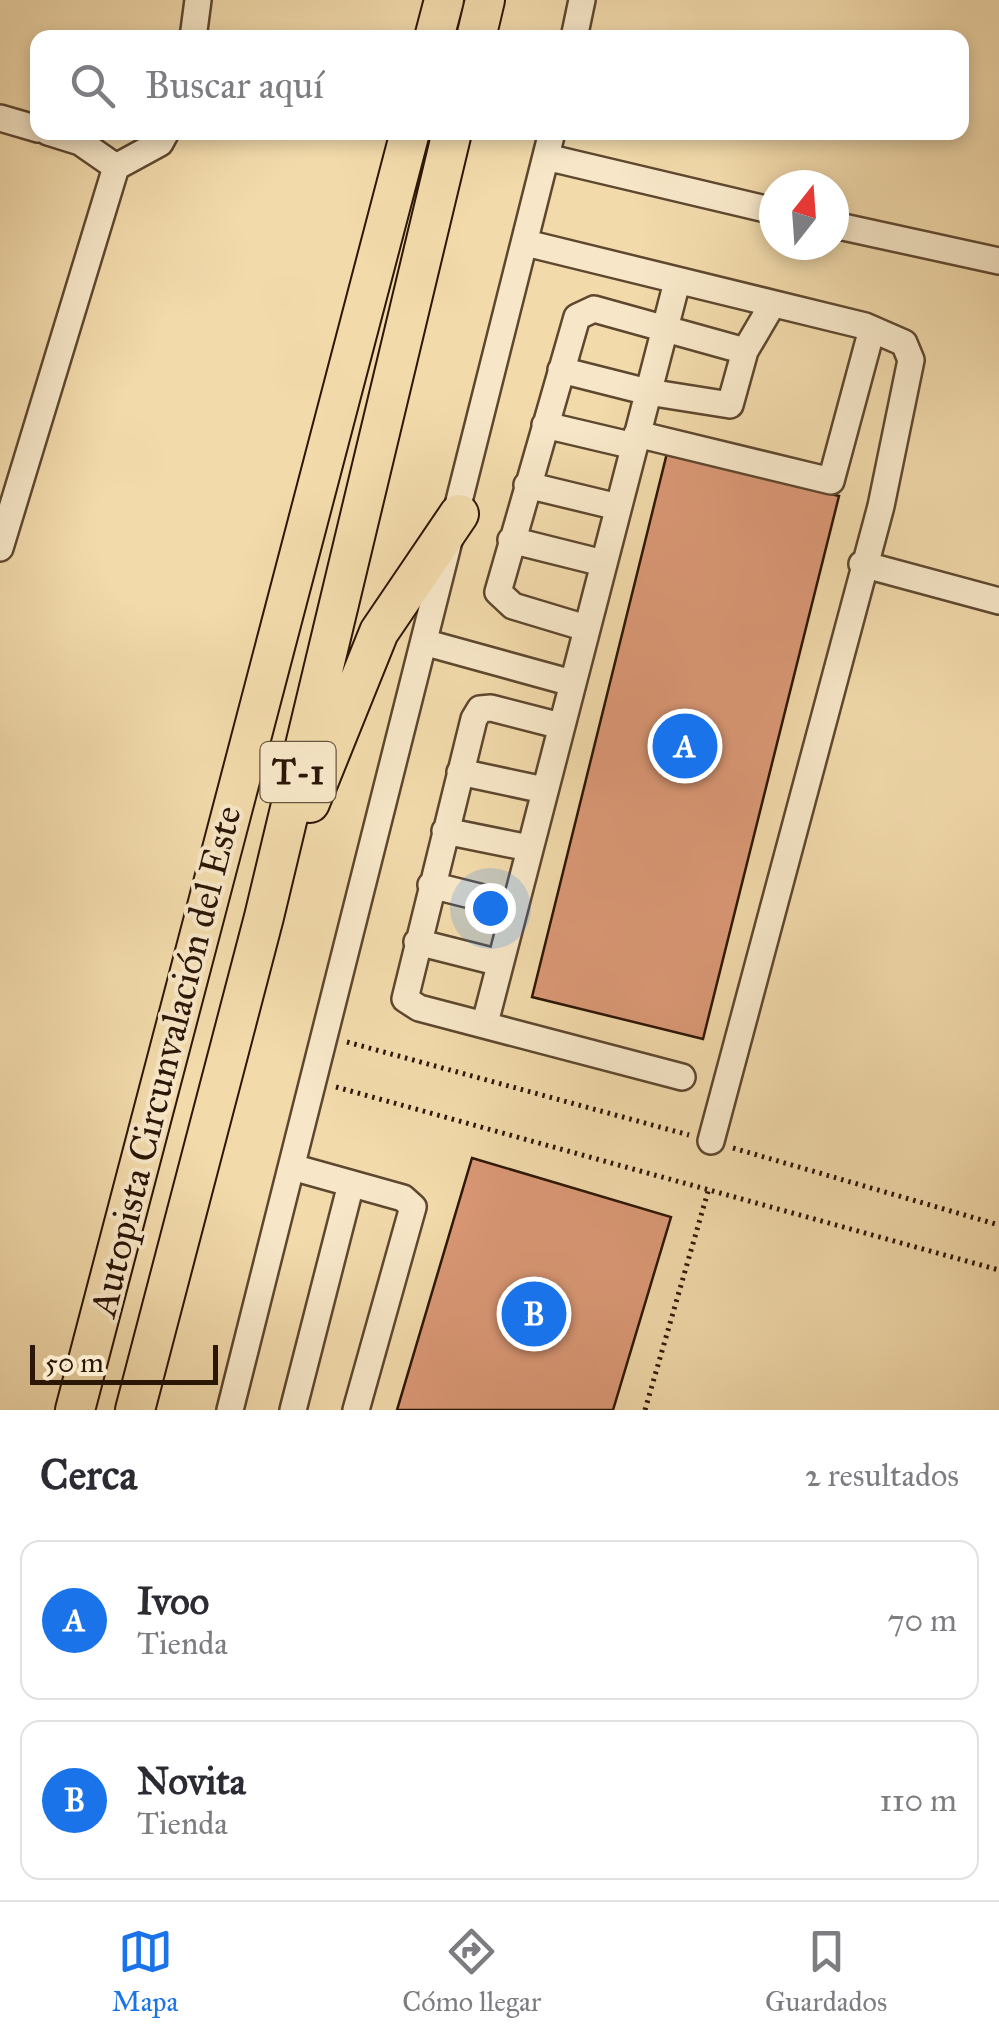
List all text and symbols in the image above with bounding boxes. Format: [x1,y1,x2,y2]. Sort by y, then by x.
search box [30,30,969,140]
icon: search [65,58,120,113]
text: Buscar aquí [145,62,324,108]
north arrow [759,170,849,260]
pin: A [652,708,718,784]
road number: T-1 [260,742,336,802]
street label: Autopista Circunvalación del Este [79,801,251,1323]
your location [465,883,516,934]
pin: B [502,1276,566,1352]
scale bar [30,1340,218,1384]
text: 50 m [45,1345,104,1380]
text: Cerca [40,1449,137,1501]
text: 2 resultados [805,1456,959,1495]
text: Ivoo [137,1578,209,1624]
text: A [64,1601,85,1640]
text: 70 m [888,1601,957,1640]
text: Tienda [137,1624,228,1663]
text: Novita [137,1758,246,1804]
text: B [64,1781,85,1820]
text: 110 m [879,1781,957,1820]
text: Tienda [137,1804,228,1843]
tab: Mapa [112,1924,178,2019]
tab: Cómo llegar [402,1924,541,2019]
tab: Guardados [765,1924,887,2019]

